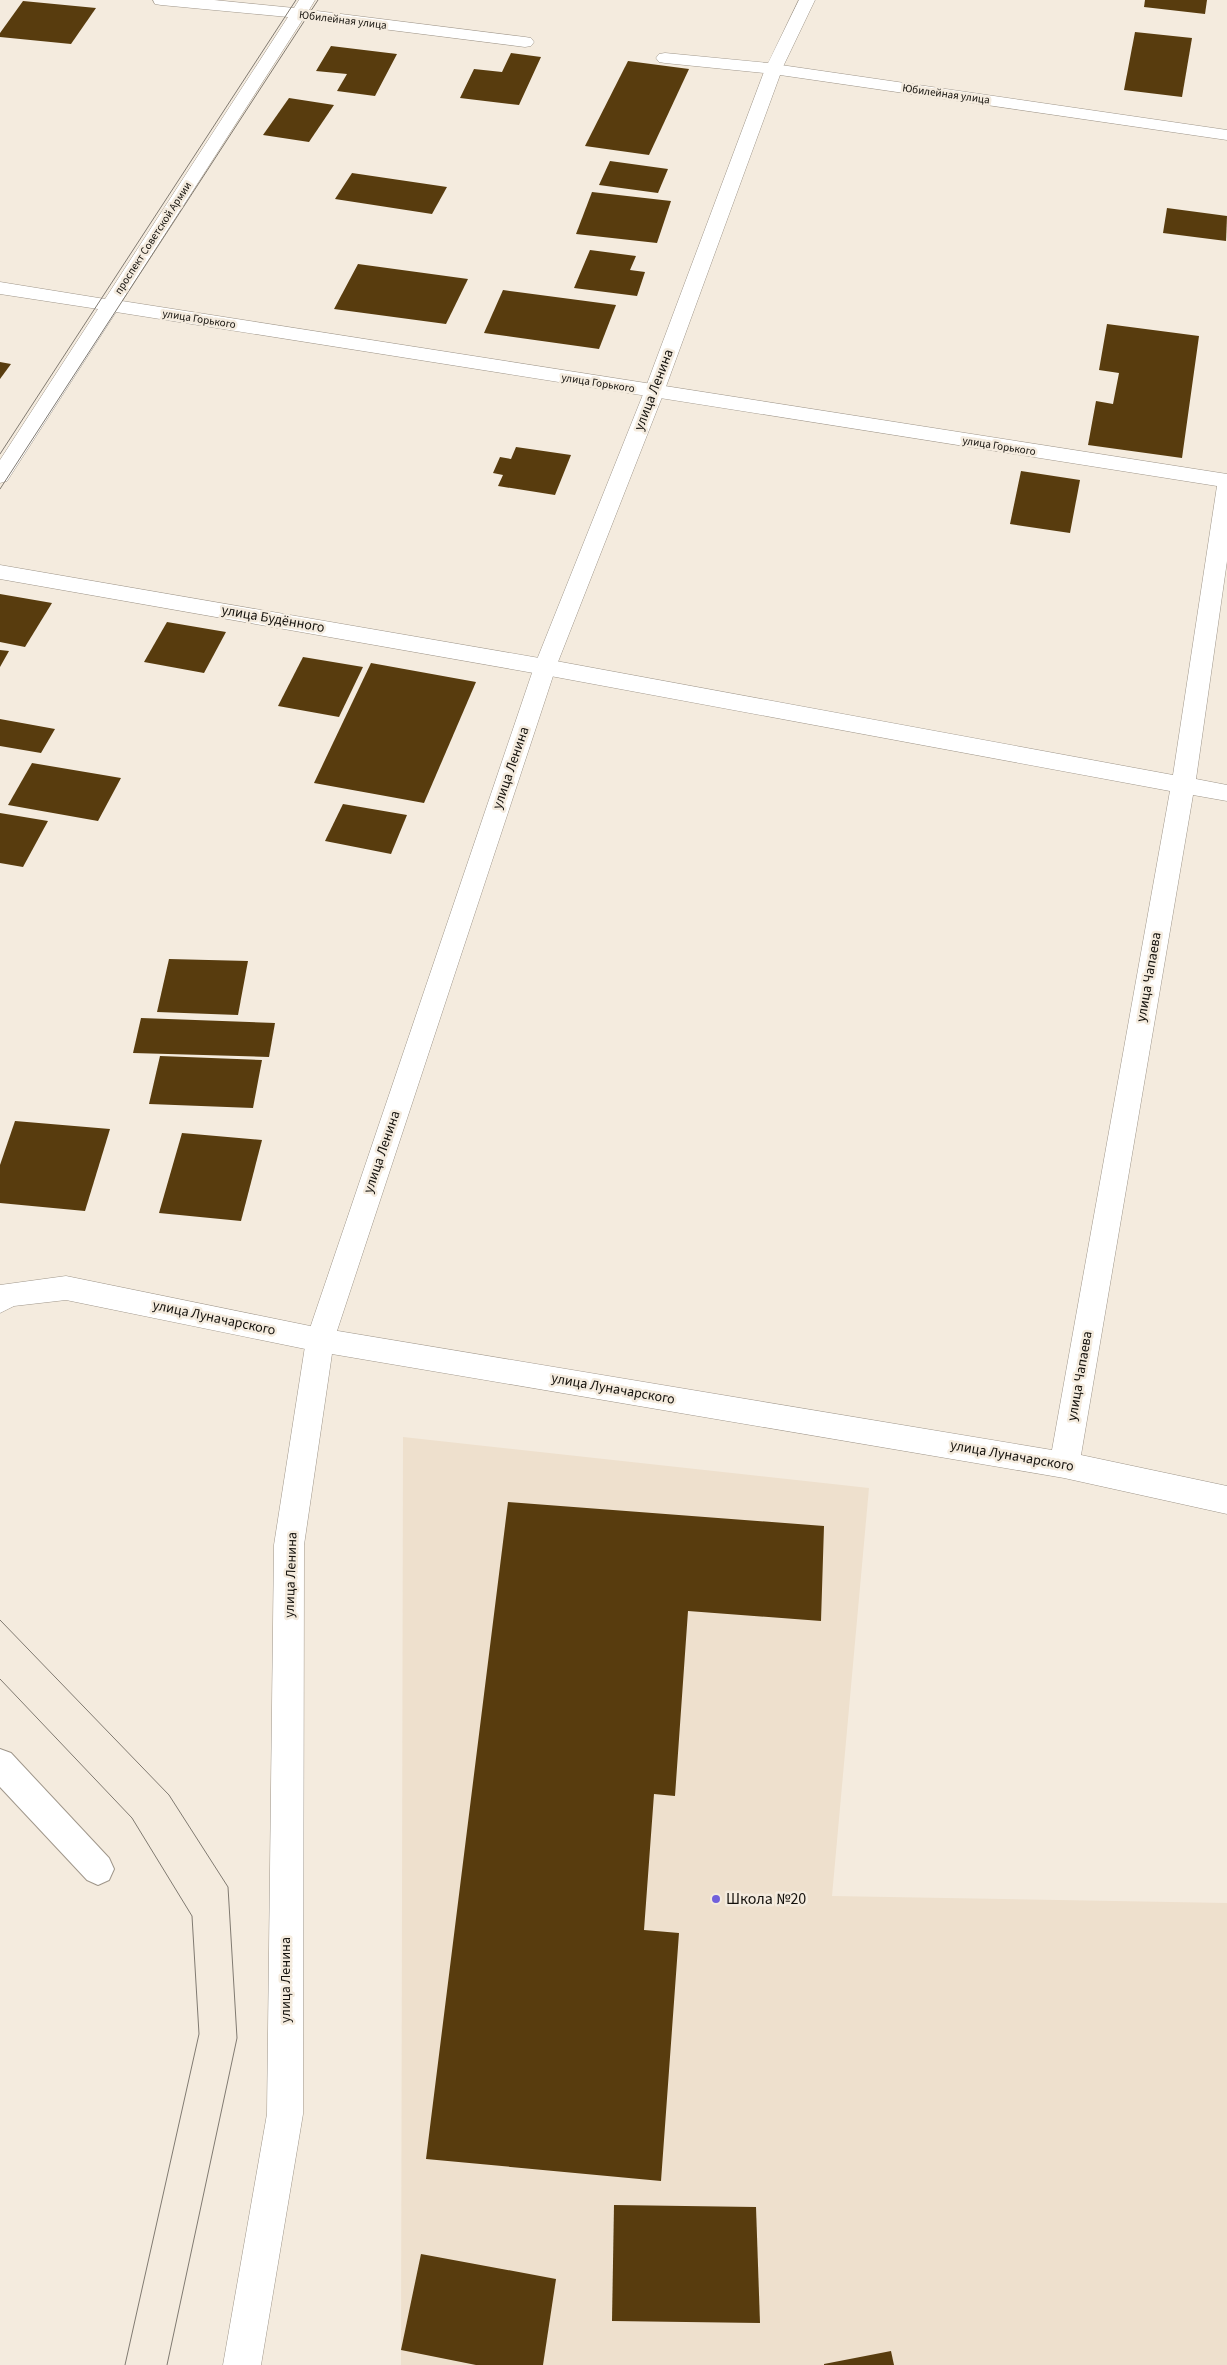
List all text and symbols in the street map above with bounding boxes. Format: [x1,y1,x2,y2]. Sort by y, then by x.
street label: Юбилейная улица [298,7,388,33]
street label: Юбилейная улица [901,80,991,108]
street label: проспект Советской Армии [111,179,195,297]
street label: улица Горького [161,306,237,332]
street label: улица Ленина [629,346,679,434]
street label: улица Горького [560,370,636,396]
street label: улица Горького [961,433,1037,459]
street label: улица Будённого [220,600,326,638]
street label: улица Ленина [488,724,534,812]
street label: улица Чапаева [1131,931,1167,1023]
street label: улица Ленина [359,1108,405,1196]
street label: улица Луначарского [151,1295,277,1341]
street label: улица Чапаева [1062,1330,1098,1422]
street label: улица Луначарского [550,1368,676,1410]
street label: улица Луначарского [949,1435,1075,1477]
street label: улица Ленина [280,1532,302,1618]
place label: Школа №20 [726,1888,806,1910]
marker: Школа №20 [710,1893,722,1905]
street label: улица Ленина [276,1937,296,2023]

